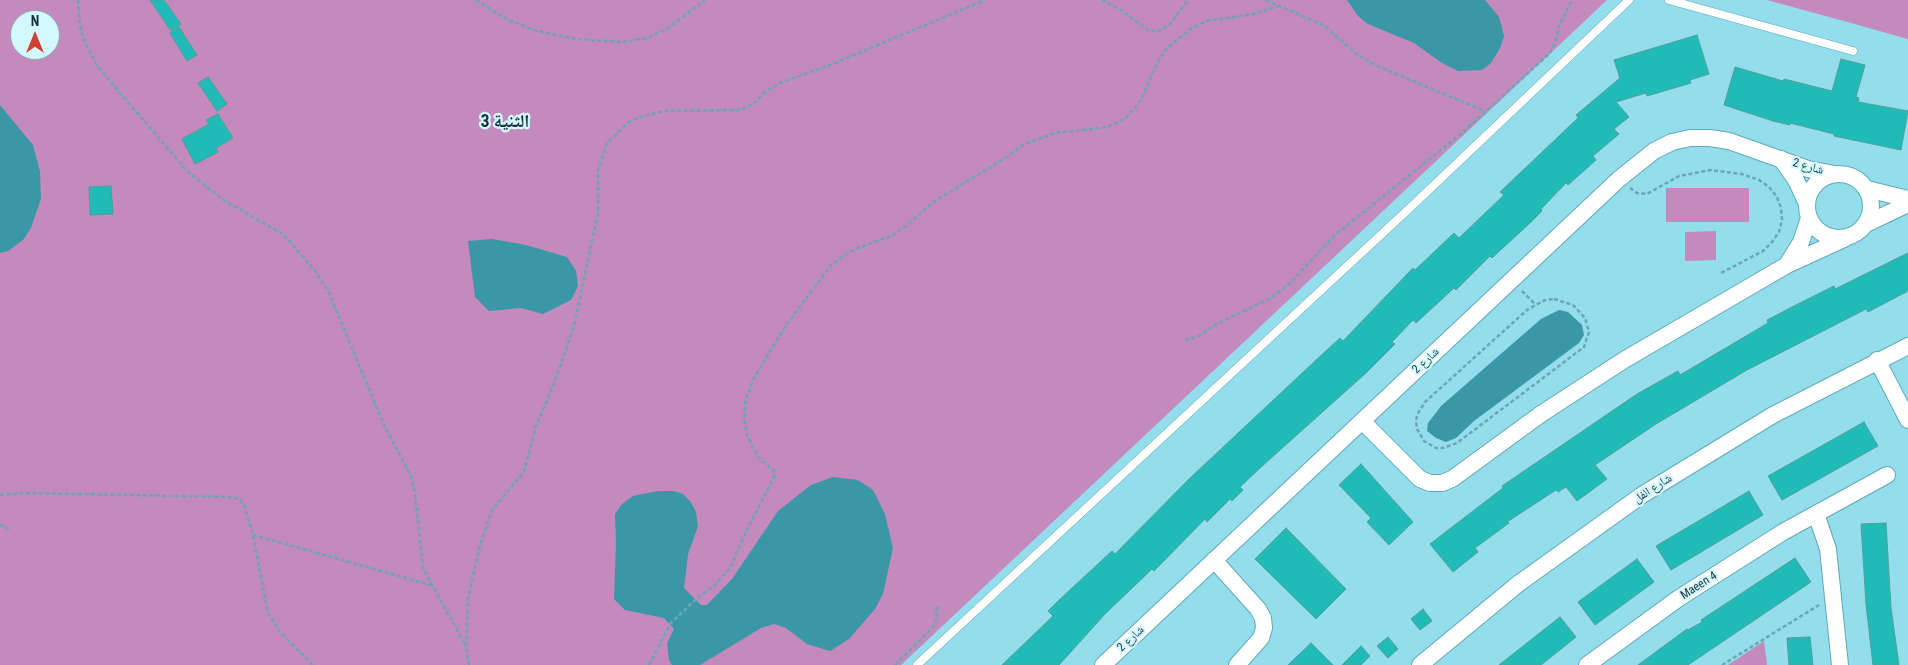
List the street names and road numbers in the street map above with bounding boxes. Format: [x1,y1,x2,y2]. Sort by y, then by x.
street label: شارع 2 [1791,156,1825,178]
street label: شارع 2 [1410,345,1442,377]
street label: شارع الفل [1631,471,1675,507]
street label: Maeen 4 [1678,569,1720,603]
street label: شارع 2 [1115,623,1147,655]

